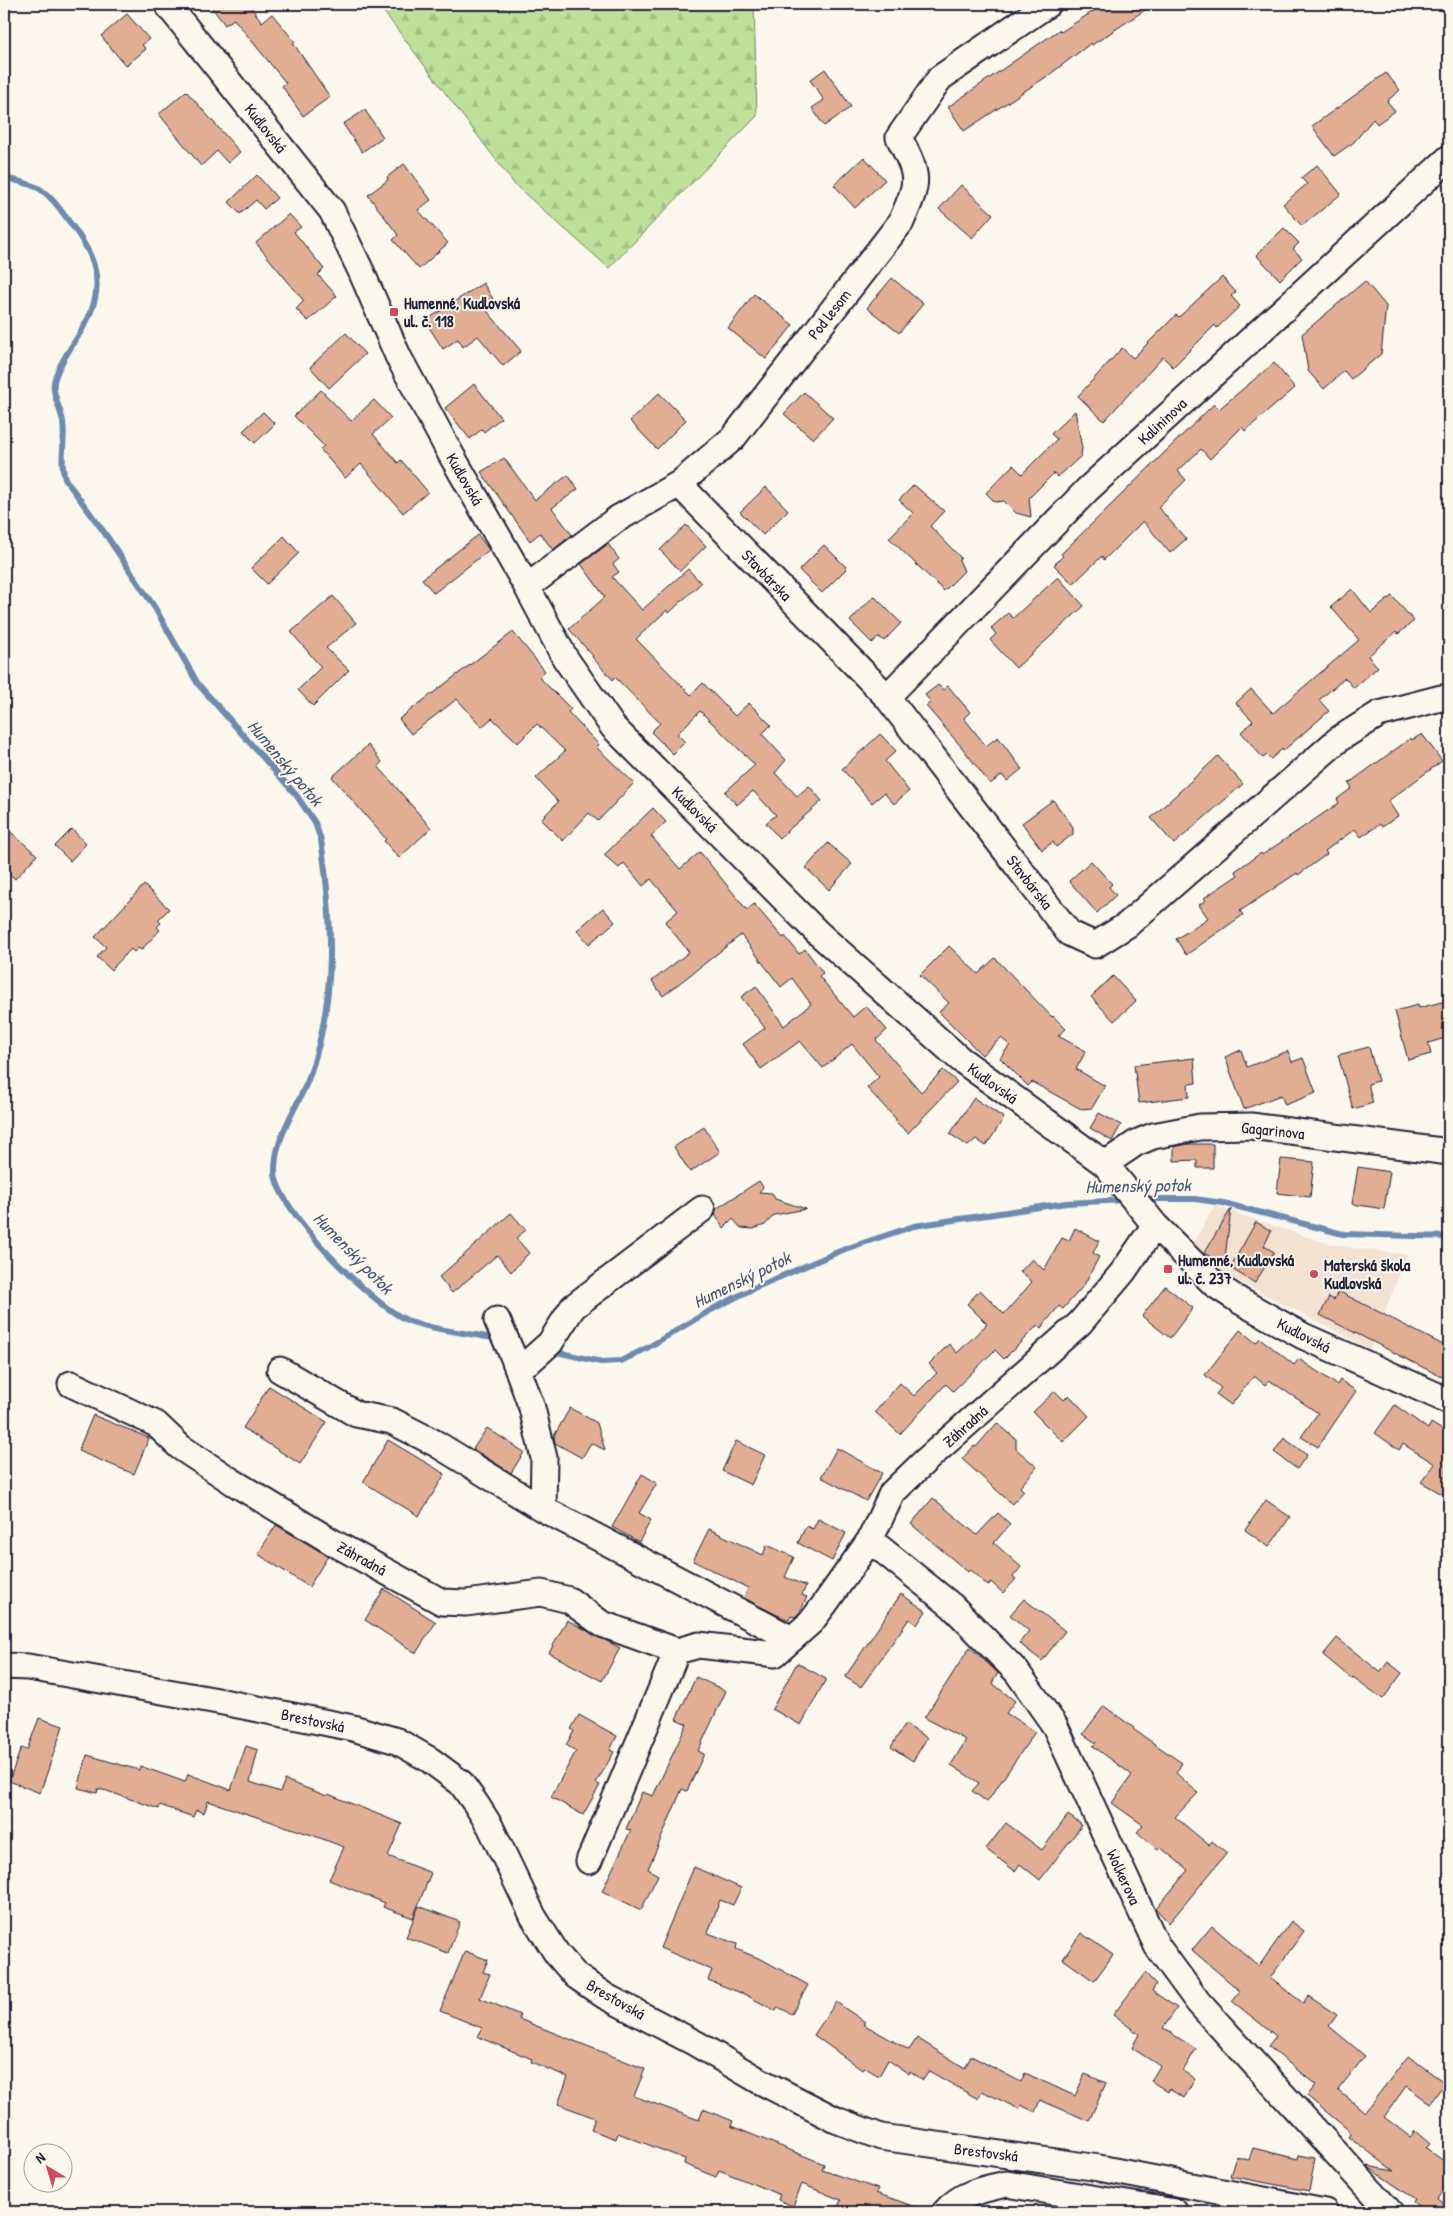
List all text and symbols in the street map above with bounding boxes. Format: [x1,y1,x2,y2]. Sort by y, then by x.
street label: Kudlovská [240,99,292,157]
street label: Pod lesom [802,284,856,344]
place label: Humenné, Kudlovská ul. č. 118 [404,292,521,332]
marker: Humenné, Kudlovská ul. č. 118 [388,306,400,318]
street label: Kalininova [1133,393,1191,449]
street label: Kudlovská [441,449,489,509]
street label: Stavbárska [737,544,797,606]
water label: Humenský potok [242,714,330,812]
street label: Kudlovská [667,781,723,837]
street label: Stavbárska [1002,850,1058,914]
street label: Kudlovská [963,1057,1023,1109]
street label: Gagarinova [1240,1116,1306,1144]
water label: Humenský potok [1085,1172,1192,1199]
water label: Humenský potok [308,1206,400,1300]
water label: Humenský potok [689,1245,796,1314]
place label: Humenné, Kudlovská ul. č. 237 [1178,1249,1295,1289]
place label: Materská škola Kudlovská [1324,1254,1411,1294]
marker: Humenné, Kudlovská ul. č. 237 [1162,1263,1174,1275]
marker: Materská škola Kudlovská [1308,1268,1320,1280]
street label: Kudlovská [1274,1312,1334,1358]
street label: Záhradná [938,1400,992,1452]
street label: Záhradná [333,1535,391,1581]
street label: Brestovská [279,1703,347,1737]
street label: Wolkerova [1102,1846,1146,1908]
street label: Brestovská [583,1973,649,2025]
street label: Brestovská [953,2137,1019,2167]
north arrow [22,2144,72,2194]
text: N [31,2147,49,2167]

